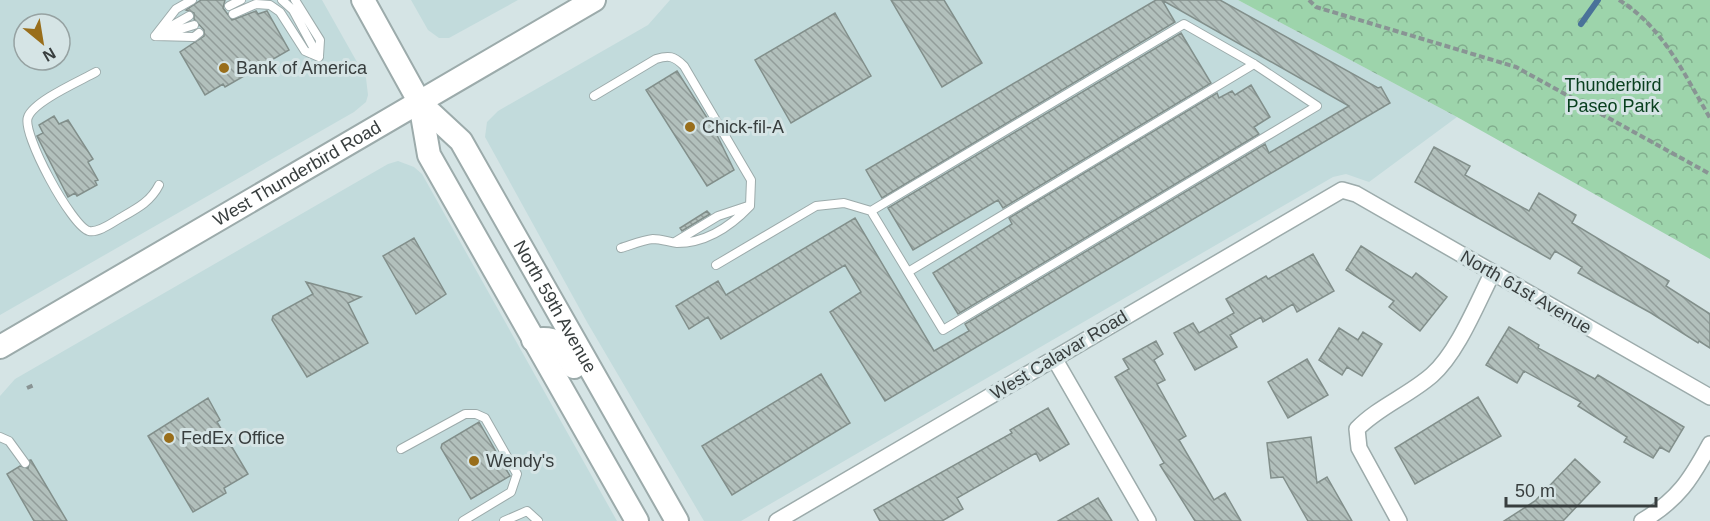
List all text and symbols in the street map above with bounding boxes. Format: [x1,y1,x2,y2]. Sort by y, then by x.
north arrow [12,12,72,72]
text: N [40,44,59,65]
place label: Bank of America [236,58,368,78]
marker: Bank of America [217,61,231,75]
park label: Thunderbird Paseo Park [1564,75,1662,116]
street label: West Thunderbird Road [210,117,384,230]
place label: Chick-fil-A [702,117,784,137]
marker: Chick-fil-A [683,120,697,134]
street label: North 59th Avenue [510,237,601,376]
street label: North 61st Avenue [1457,246,1595,338]
street label: West Calavar Road [987,306,1131,404]
place label: FedEx Office [181,428,285,448]
marker: FedEx Office [162,431,176,445]
place label: Wendy's [486,451,554,471]
marker: Wendy's [467,454,481,468]
scale bar [1506,470,1656,508]
text: 50 m [1515,481,1555,501]

